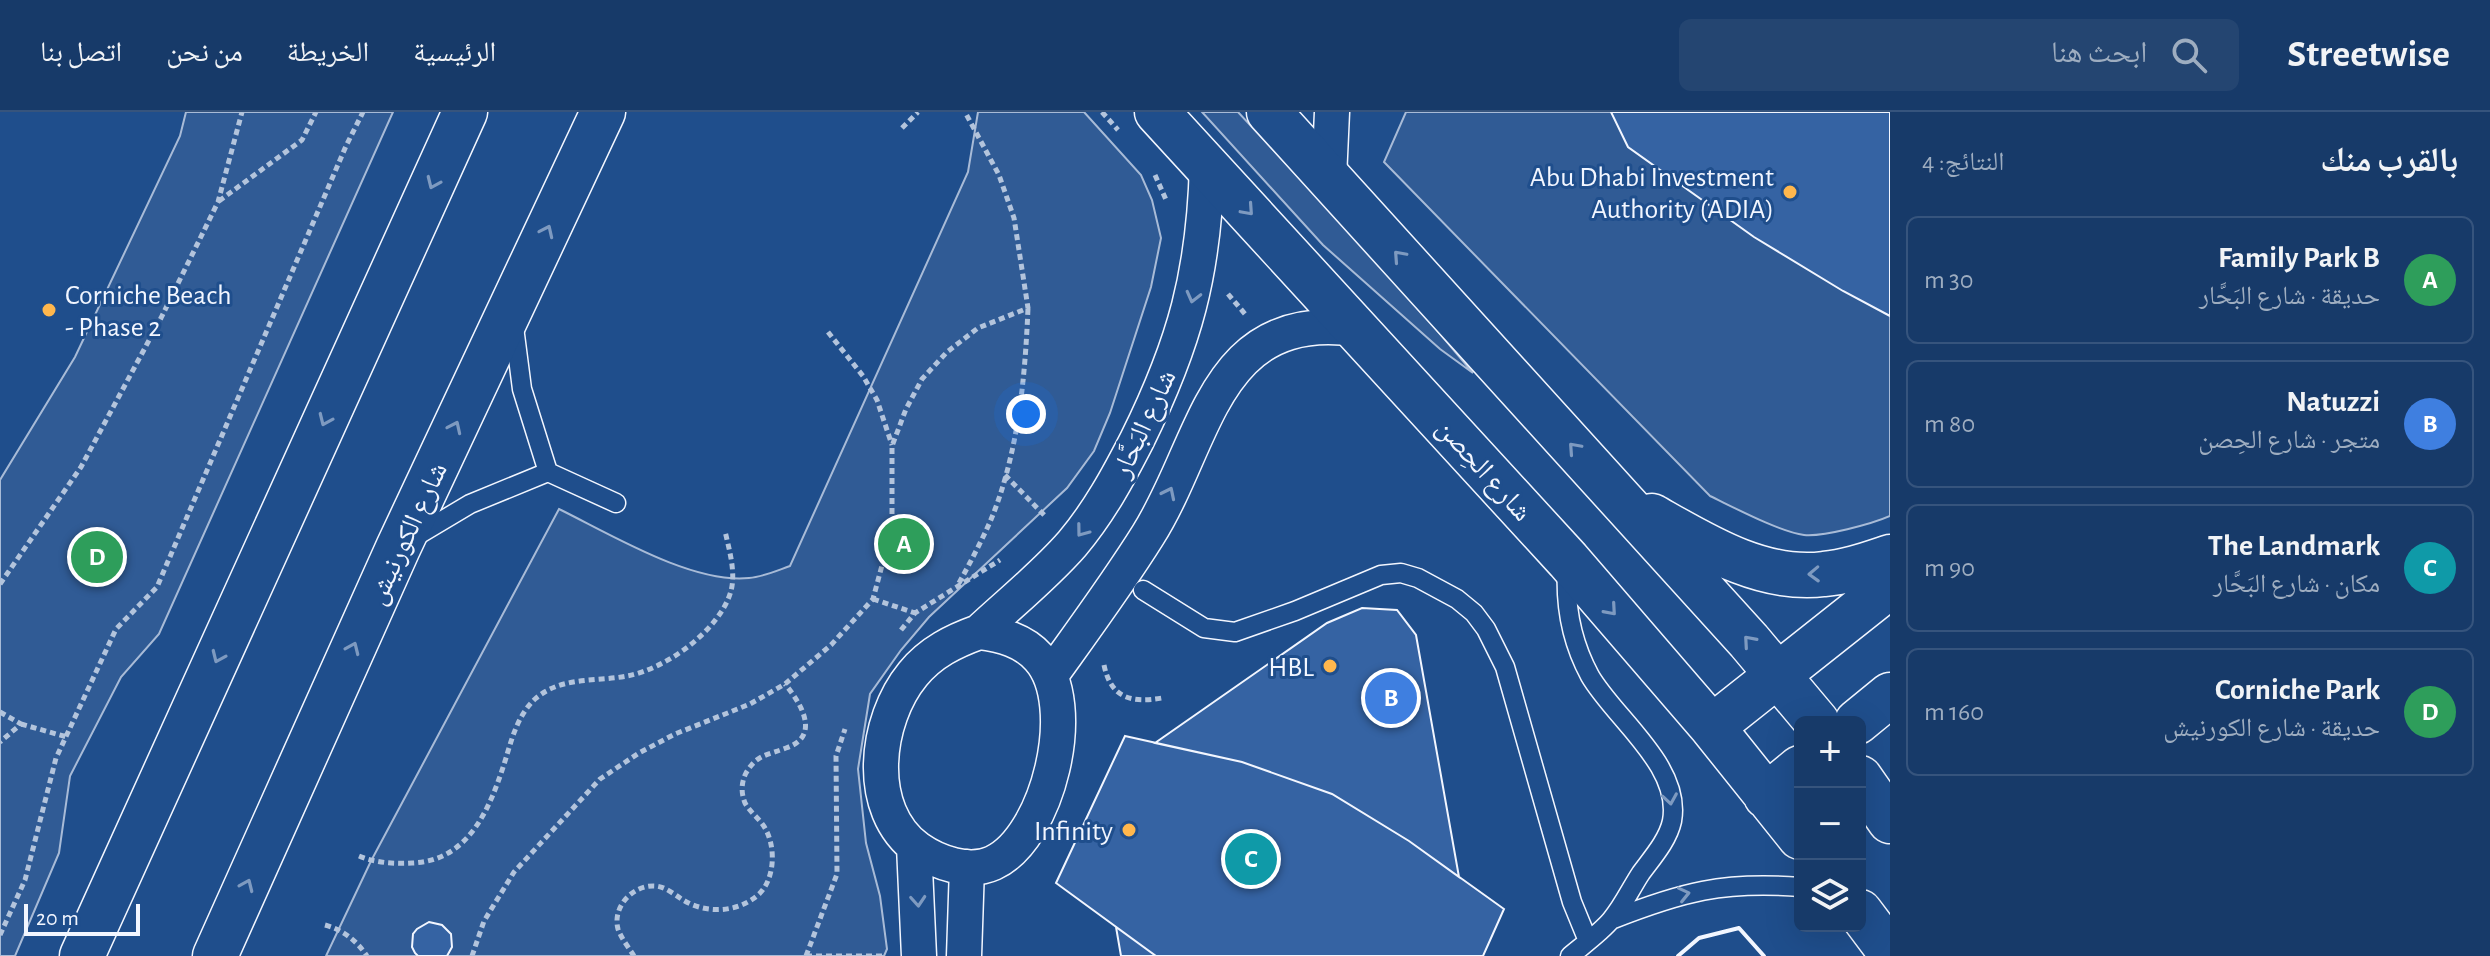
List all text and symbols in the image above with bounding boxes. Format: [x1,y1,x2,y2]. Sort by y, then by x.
search box [1679,19,2239,91]
icon: search [2167,33,2211,77]
text: Streetwise [2287,36,2450,74]
text: ابحث هنا [2051,38,2147,68]
text: اتصل بنا [40,39,122,67]
text: من نحن [166,39,243,67]
text: الخريطة [287,39,369,67]
text: الرئيسية [413,39,496,67]
text: بالقرب منك [2320,144,2458,178]
text: النتائج: 4 [1922,149,2004,175]
place label: Abu Dhabi Investment Authority (ADIA) [1530,164,1774,224]
one-way arrow [427,175,443,189]
marker: Abu Dhabi Investment Authority (ADIA) [1781,183,1799,201]
one-way arrow [1239,201,1253,216]
one-way arrow [537,225,553,239]
text: Family Park B [2218,243,2380,273]
one-way arrow [1395,250,1409,265]
text: 30 m [1924,267,1974,293]
text: A [2422,267,2438,293]
place label: Corniche Beach - Phase 2 [65,282,232,342]
text: حديقة · شارع البَحَّار [2199,283,2380,309]
one-way arrow [1185,290,1202,304]
marker: Corniche Beach - Phase 2 [40,301,58,319]
street label: شارع البَحَّار [1106,365,1184,484]
text: Natuzzi [2286,387,2380,417]
your location [1006,394,1046,434]
text: 80 m [1924,411,1975,437]
text: B [2422,411,2438,437]
one-way arrow [319,412,335,426]
street label: شارع الحِصن [1429,414,1536,528]
one-way arrow [445,421,461,435]
text: متجر · شارع الحِصن [2198,427,2380,453]
one-way arrow [1569,443,1584,458]
street label: شارع الكورنيش [363,458,455,610]
one-way arrow [1159,486,1175,501]
pin: A [878,514,930,574]
one-way arrow [1077,522,1092,537]
pin: D [71,527,123,587]
text: The Landmark [2208,531,2380,561]
text: 90 m [1924,555,1975,581]
text: C [2423,555,2437,581]
one-way arrow [1807,565,1820,583]
text: مكان · شارع البَحَّار [2213,571,2380,597]
one-way arrow [1601,601,1616,616]
one-way arrow [1744,635,1759,650]
one-way arrow [344,641,360,656]
one-way arrow [212,648,228,663]
place label: HBL [1268,654,1314,682]
marker: HBL [1321,657,1339,675]
pin: B [1365,668,1417,728]
text: Corniche Park [2215,675,2380,705]
text: 160 m [1924,699,1984,725]
text: D [2421,699,2439,725]
text: حديقة · شارع الكورنيش [2163,715,2380,741]
map controls [1794,716,1866,932]
button: + [1794,716,1866,788]
button: − [1794,788,1866,860]
one-way arrow [1661,793,1678,806]
place label: Infinity [1034,818,1113,846]
marker: Infinity [1120,821,1138,839]
pin: C [1225,829,1277,889]
button: layers [1794,860,1866,932]
one-way arrow [237,879,253,893]
one-way arrow [1677,886,1691,903]
one-way arrow [909,895,926,908]
scale bar [24,900,140,936]
text: 20 m [36,907,79,929]

